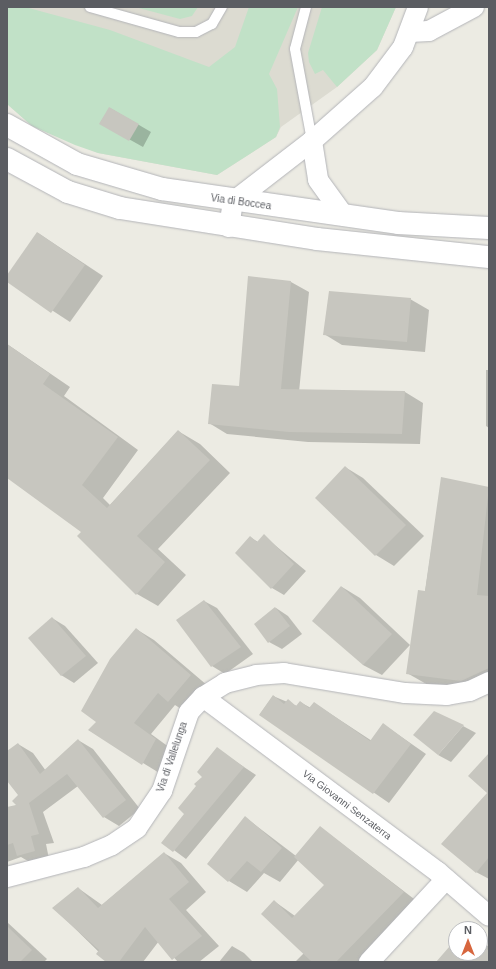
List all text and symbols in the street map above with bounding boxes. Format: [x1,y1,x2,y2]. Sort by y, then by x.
street label: Via di Boccea [210,192,272,212]
street label: Via di Vallelunga [154,720,190,794]
street label: Via Giovanni Senzaterra [300,768,394,842]
north arrow [448,921,488,961]
text: N [464,924,472,936]

